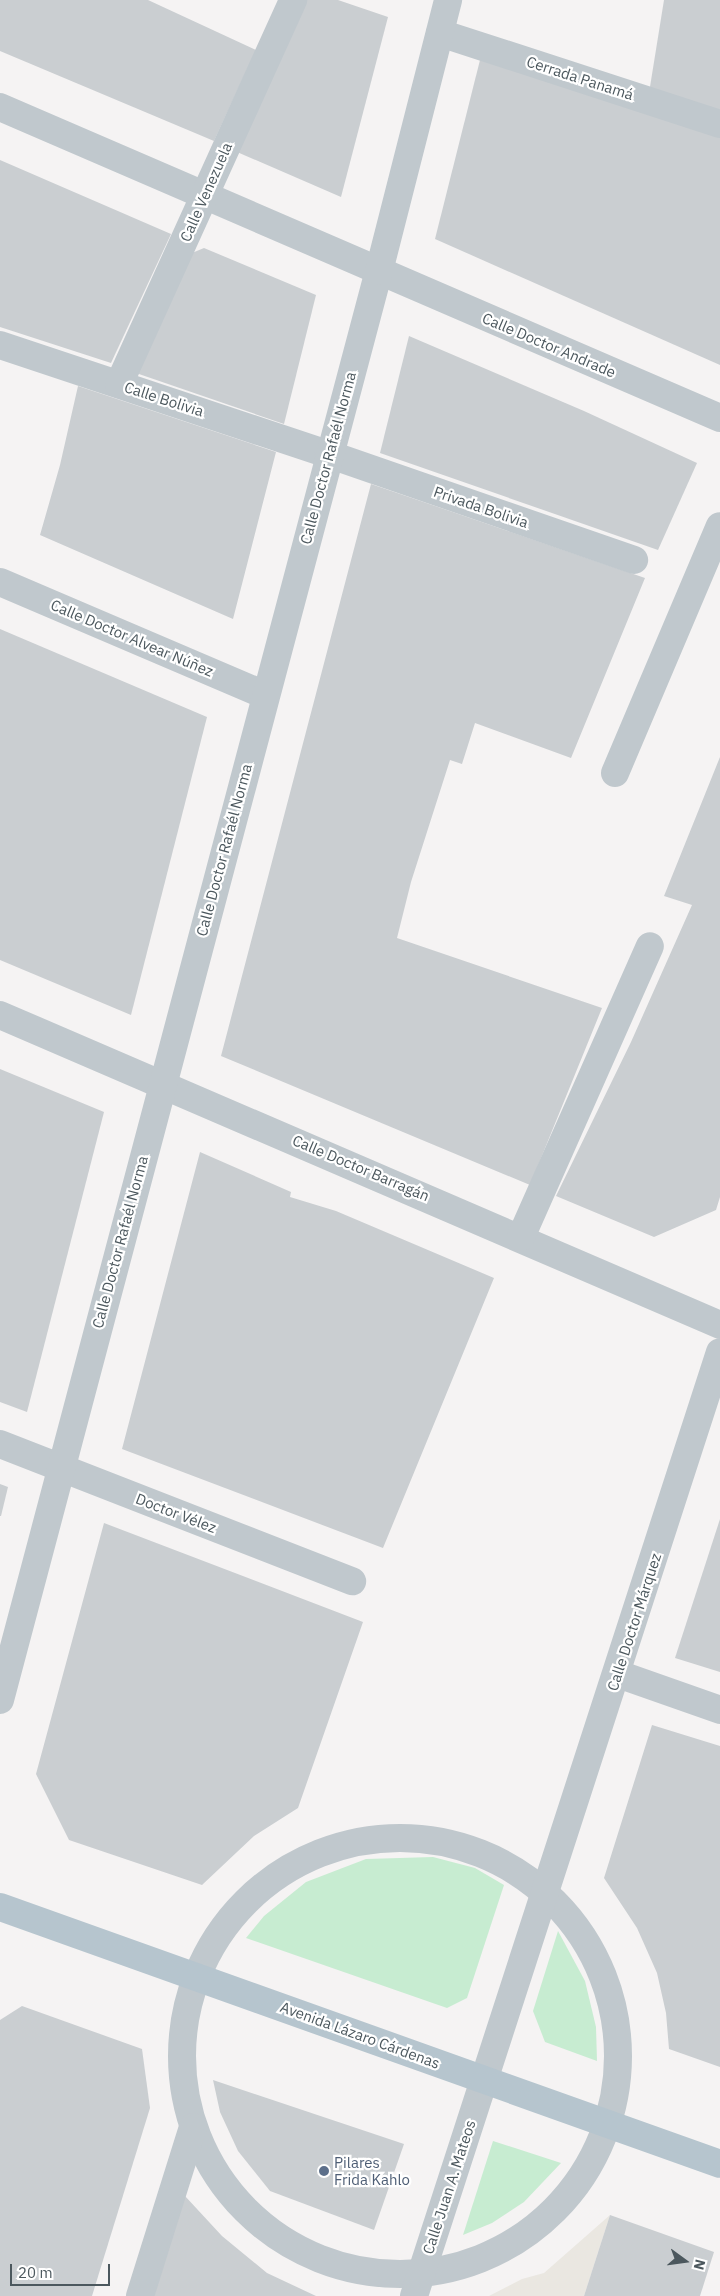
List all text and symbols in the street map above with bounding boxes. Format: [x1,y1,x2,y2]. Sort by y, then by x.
street label: Cerrada Panamá [524,52,636,104]
street label: Calle Venezuela [176,140,236,244]
street label: Calle Doctor Andrade [480,309,618,381]
street label: Calle Doctor Rafaél Norma [296,370,360,546]
street label: Calle Bolivia [122,378,206,420]
street label: Privada Bolivia [431,482,531,532]
street label: Calle Doctor Alvear Núñez [48,596,216,680]
street label: Calle Doctor Rafaél Norma [192,762,256,938]
street label: Calle Doctor Barragán [290,1131,432,1205]
street label: Calle Doctor Rafaél Norma [88,1154,152,1330]
street label: Doctor Vélez [133,1489,219,1537]
street label: Calle Doctor Márquez [603,1551,665,1693]
street label: Avenida Lázaro Cárdenas [278,1998,442,2072]
street label: Calle Juan A. Mateos [419,2118,479,2256]
place label: Pilares Frida Kahlo [334,2153,410,2188]
marker: Pilares Frida Kahlo [318,2165,330,2177]
north arrow [660,2236,710,2286]
scale bar [12,2254,112,2286]
text: N [690,2258,710,2272]
text: 20 m [18,2263,53,2282]

